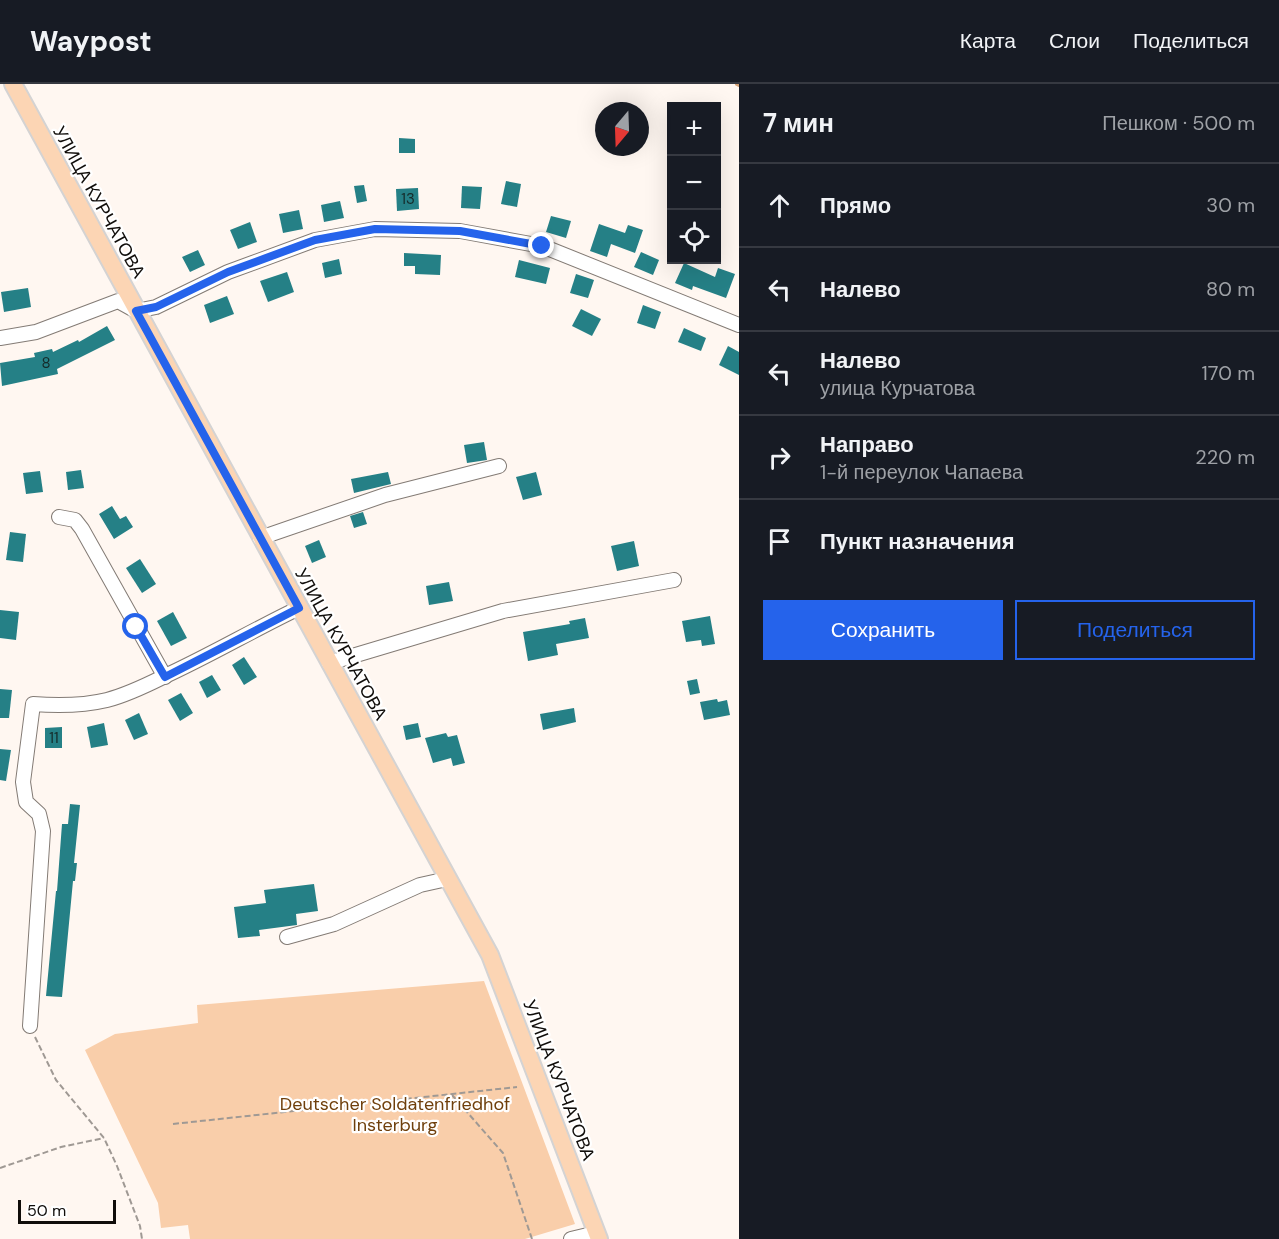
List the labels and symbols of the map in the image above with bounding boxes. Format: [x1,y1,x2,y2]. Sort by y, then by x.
north arrow [595,102,649,156]
street label: УЛИЦА КУРЧАТОВА [47,122,151,282]
house number: 13 [401,189,415,209]
route end [528,232,554,258]
house number: 8 [41,353,51,373]
street label: УЛИЦА КУРЧАТОВА [289,564,393,724]
route start [122,613,148,639]
house number: 11 [49,728,59,748]
street label: УЛИЦА КУРЧАТОВА [517,996,601,1164]
park label: Deutscher Soldatenfriedhof Insterburg [280,1092,510,1137]
scale bar [18,1197,116,1224]

